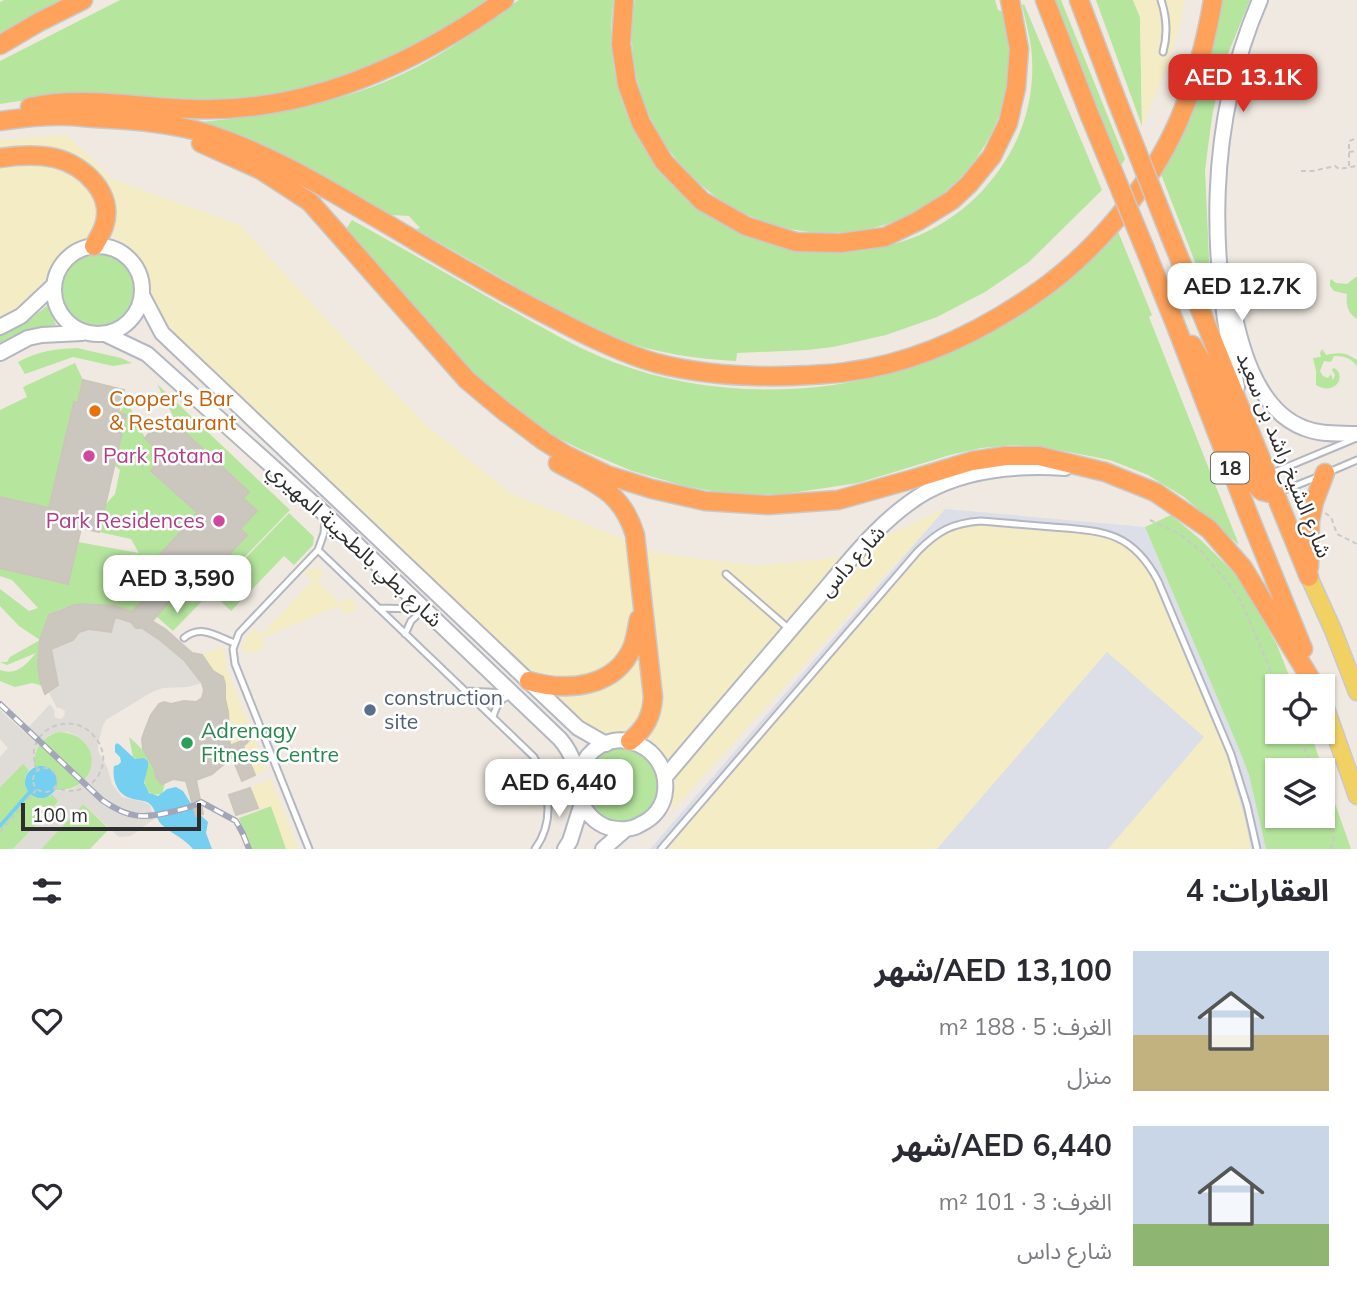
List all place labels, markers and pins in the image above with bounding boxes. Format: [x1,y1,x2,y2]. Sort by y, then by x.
pin: AED 13.1K [1163,54,1323,114]
pin: AED 12.7K [1162,264,1322,323]
place label: Cooper's Bar & Restaurant [109,385,236,435]
marker: Cooper's Bar & Restaurant [87,403,103,419]
place label: Park Rotana [103,442,224,468]
marker: Park Rotana [81,448,97,464]
place label: Park Residences [46,507,205,533]
marker: Park Residences [211,513,227,529]
pin: AED 3,590 [97,556,257,615]
place label: construction site [384,684,503,734]
marker: construction site [362,702,378,718]
place label: Adrenagy Fitness Centre [201,717,339,767]
marker: Adrenagy Fitness Centre [179,735,195,751]
pin: AED 6,440 [479,760,639,819]

